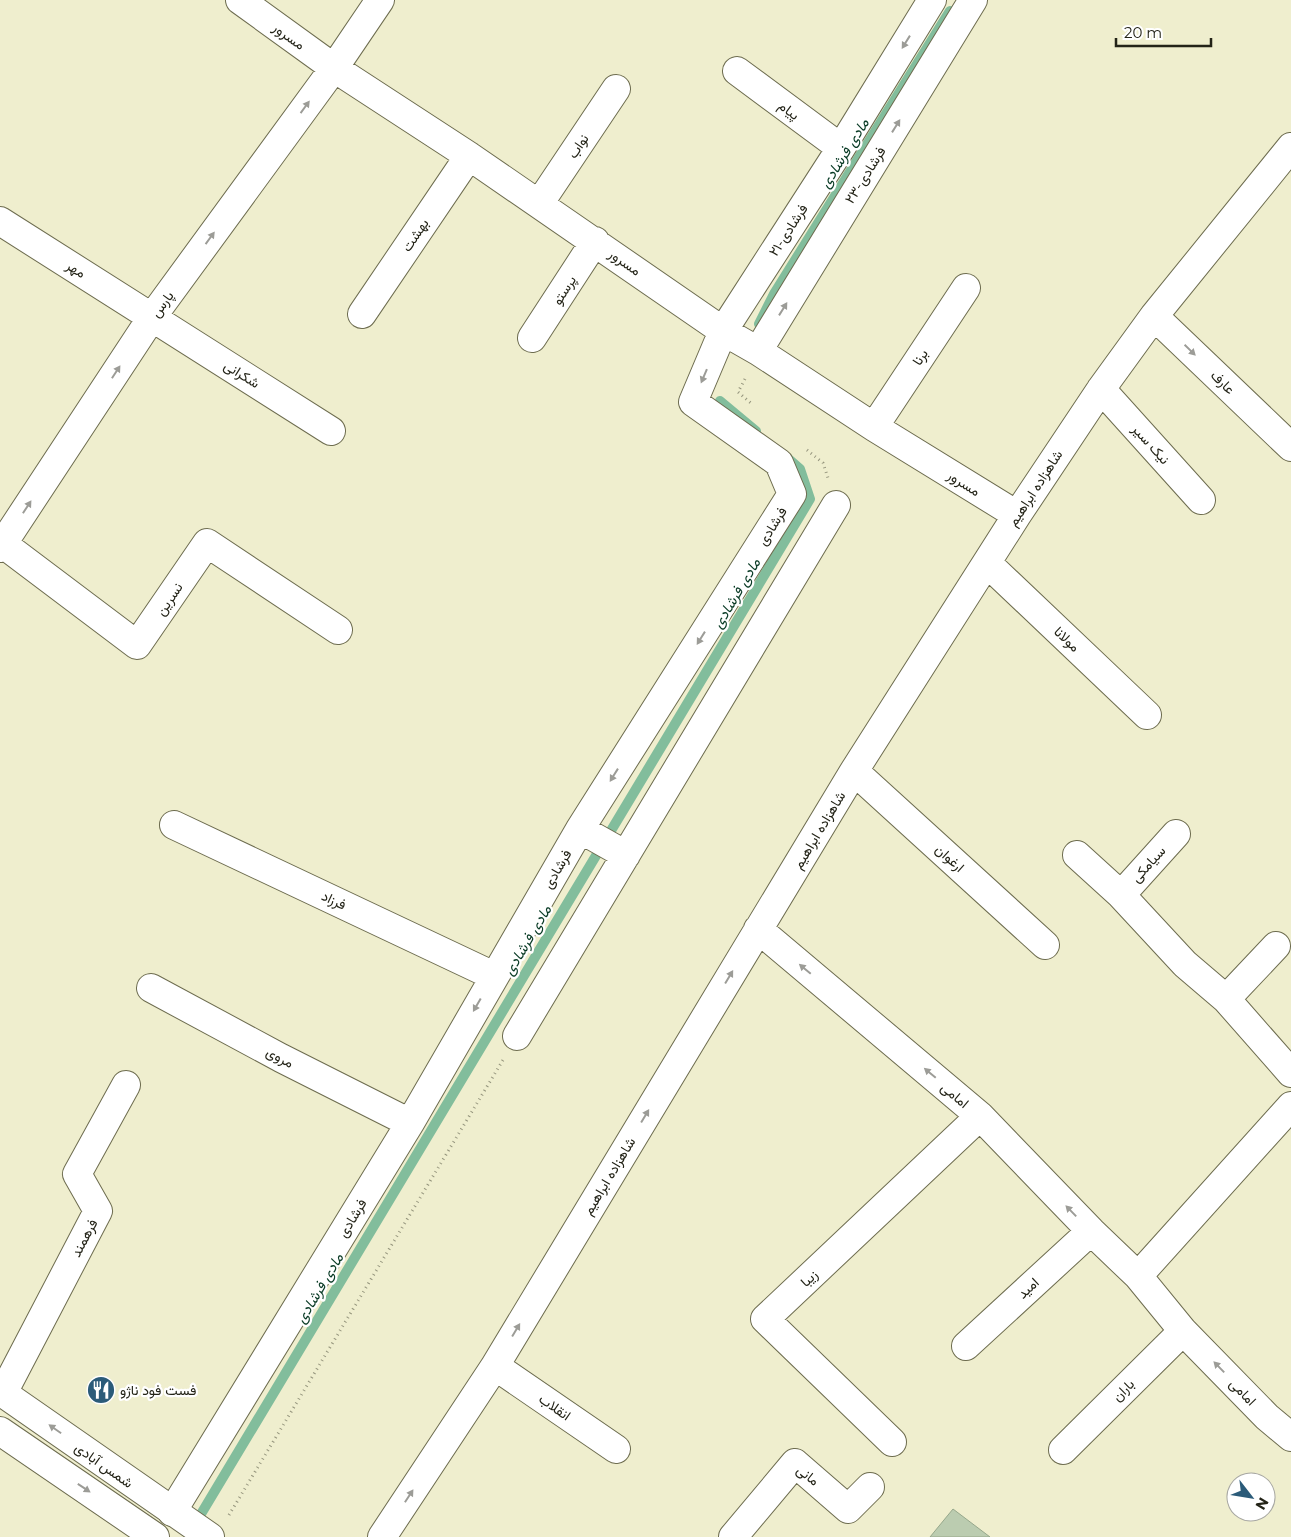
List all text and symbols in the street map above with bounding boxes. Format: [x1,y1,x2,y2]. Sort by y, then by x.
scale bar [1116,15,1211,47]
street label: مسرور [269,18,309,54]
text: 20 m [1124,23,1162,42]
one-way arrow [902,35,911,48]
street label: پیام [774,96,803,125]
one-way arrow [300,100,310,114]
water label: مادی فرشادی [815,114,873,191]
one-way arrow [891,120,900,133]
street label: نواب [563,130,593,162]
street label: ۲۳-فرشادی [840,143,890,207]
street label: ۲۱-فرشادی [764,200,812,260]
street label: بهشت [397,215,433,255]
one-way arrow [204,232,214,245]
street label: مسرور [604,244,645,280]
street label: مهر [62,256,89,282]
street label: پرستو [548,272,581,309]
street label: پارس [146,287,178,321]
one-way arrow [778,303,788,316]
one-way arrow [1183,344,1195,356]
street label: برنا [908,345,932,369]
street label: شکرانی [221,356,263,392]
one-way arrow [112,365,121,378]
street label: عارف [1207,366,1239,398]
one-way arrow [699,369,707,383]
street label: نیک سیر [1128,419,1174,468]
street label: شاهزاده ابراهیم [1004,446,1066,530]
street label: مسرور [943,465,984,500]
one-way arrow [22,500,32,514]
street label: فرشادی [753,503,791,549]
water label: مادی فرشادی [708,554,765,632]
street label: نسرین [151,579,187,619]
street label: مولانا [1050,622,1084,656]
one-way arrow [696,631,706,644]
one-way arrow [610,769,619,782]
street label: شاهزاده ابراهیم [789,788,849,872]
street label: ارغوان [932,840,968,876]
street label: سیامکی [1127,842,1169,886]
street label: فرشادی [539,846,575,892]
street label: فرزاد [319,886,349,914]
water label: مادی فرشادی [499,901,556,979]
one-way arrow [799,964,811,975]
one-way arrow [725,971,734,984]
one-way arrow [473,998,482,1012]
street label: مروی [263,1042,297,1072]
one-way arrow [923,1068,936,1079]
street label: امامی [937,1078,973,1112]
one-way arrow [641,1110,650,1123]
street label: شاهزاده ابراهیم [579,1134,639,1218]
street label: فرشادی [333,1195,371,1241]
one-way arrow [1065,1205,1077,1217]
street label: فرهمند [67,1216,101,1260]
water label: مادی فرشادی [291,1249,348,1327]
street label: زیبا [796,1265,822,1291]
street label: امید [1013,1273,1043,1303]
one-way arrow [511,1324,520,1337]
one-way arrow [1213,1361,1225,1373]
restaurant icon: فست فود ناژو [86,1375,116,1405]
street label: باران [1108,1375,1138,1405]
street label: امامی [1226,1375,1260,1409]
place label: فست فود ناژو [120,1381,196,1399]
street label: انقلاب [536,1390,574,1424]
one-way arrow [48,1425,61,1435]
street label: شمس آبادی [71,1438,137,1492]
street label: مانی [793,1460,823,1490]
north arrow [1226,1472,1276,1522]
one-way arrow [77,1483,90,1493]
one-way arrow [404,1490,414,1503]
text: N [1252,1494,1273,1513]

